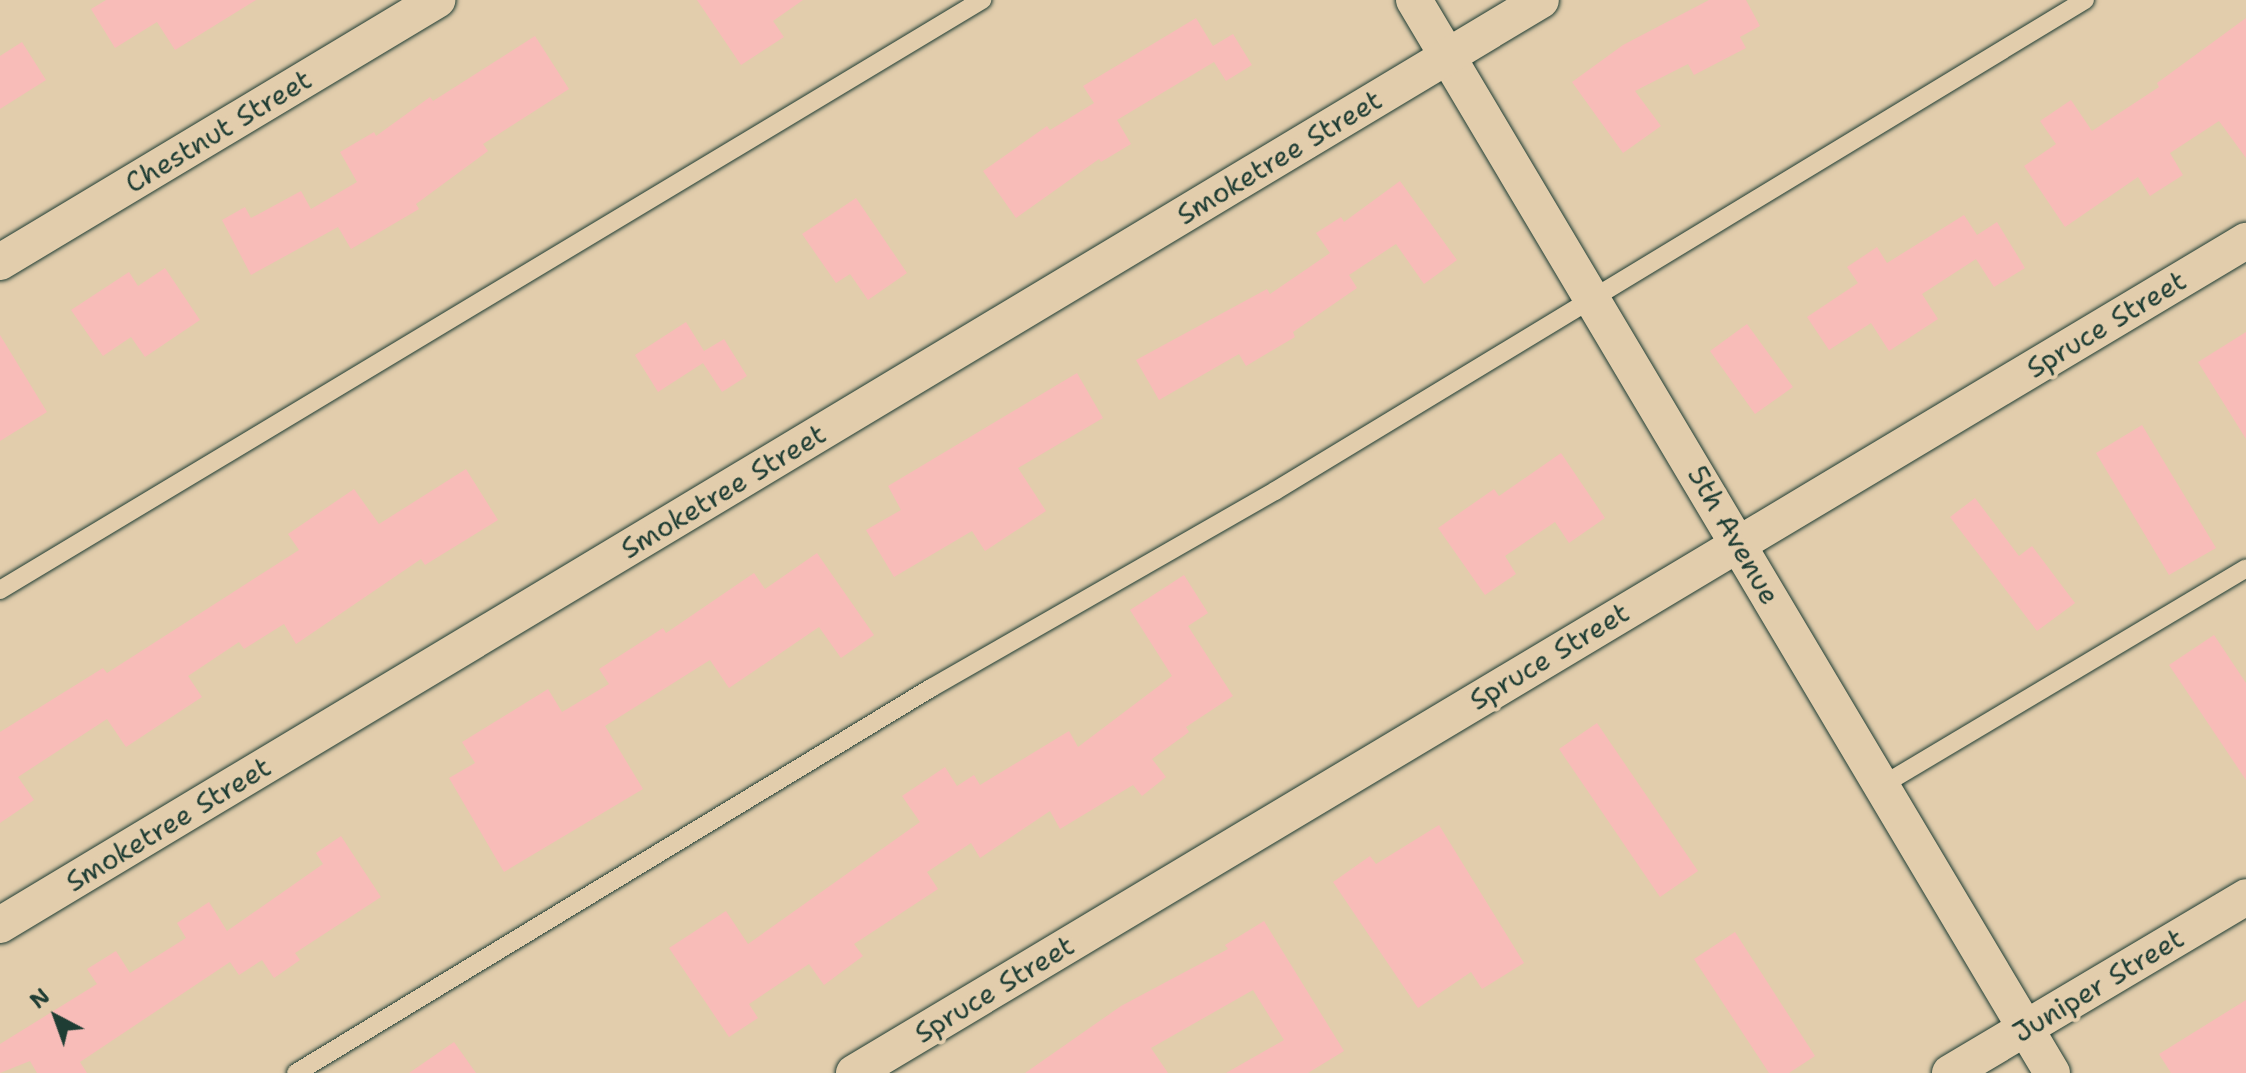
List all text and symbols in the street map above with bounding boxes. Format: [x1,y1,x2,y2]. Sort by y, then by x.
street label: Chestnut Street [119,62,317,200]
street label: Smoketree Street [1170,83,1388,231]
street label: Spruce Street [2020,263,2192,385]
street label: Smoketree Street [614,417,832,565]
street label: 5th Avenue [1681,460,1787,610]
street label: Spruce Street [1463,595,1635,717]
street label: Smoketree Street [59,750,277,898]
street label: Juniper Street [2006,921,2190,1049]
street label: Spruce Street [908,928,1080,1050]
north arrow [16,977,96,1057]
text: N [24,982,56,1015]

